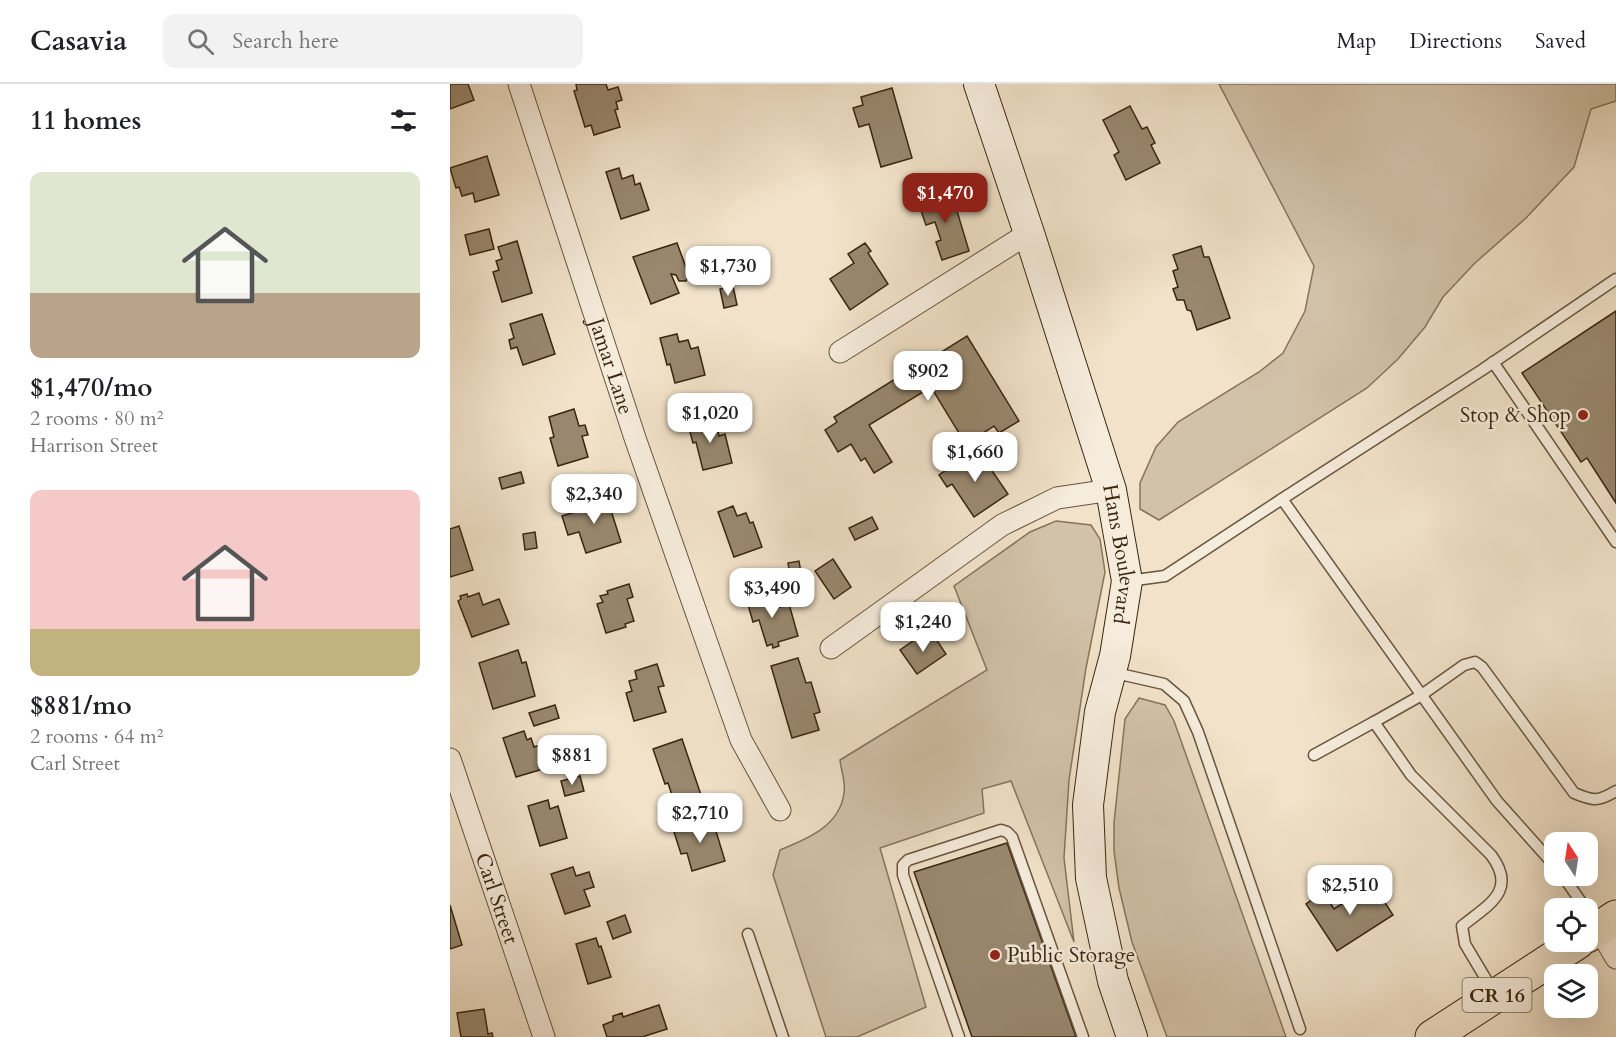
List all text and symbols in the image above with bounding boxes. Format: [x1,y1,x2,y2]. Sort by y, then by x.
search box [163,14,583,68]
text: Casavia [30,22,127,60]
icon: search [184,25,217,58]
text: Search here [232,26,339,56]
text: Map [1336,27,1376,56]
text: Directions [1409,27,1502,56]
text: Saved [1535,27,1586,56]
text: 11 homes [30,103,141,138]
icon: filters [387,104,420,137]
pin: $1,470 [896,173,994,224]
text: $1,470 [916,179,974,206]
icon: home [171,211,279,319]
pin: $1,730 [679,246,777,297]
text: $1,730 [699,252,757,279]
street label: Jamar Lane [581,312,640,418]
pin: $902 [892,351,964,402]
text: $902 [908,357,948,384]
text: $1,470/mo [30,370,153,405]
pin: $1,020 [661,393,759,444]
text: $1,020 [681,399,739,426]
place label: Stop & Shop [1460,401,1571,430]
text: 2 rooms · 80 m² [30,405,163,432]
marker: Stop & Shop [1576,408,1590,422]
text: Harrison Street [30,432,158,459]
pin: $1,660 [926,432,1024,483]
text: $1,660 [946,438,1004,465]
pin: $2,340 [545,474,643,525]
text: $2,340 [565,480,623,507]
street label: Hans Boulevard [1095,482,1142,626]
icon: home [171,529,279,637]
pin: $3,490 [723,568,821,619]
text: $3,490 [743,574,801,601]
pin: $1,240 [874,602,972,653]
text: $1,240 [894,608,952,635]
text: $881/mo [30,688,132,723]
text: 2 rooms · 64 m² [30,723,163,750]
pin: $881 [536,735,608,786]
text: $881 [552,741,592,768]
text: Carl Street [30,750,120,777]
pin: $2,710 [651,793,749,844]
text: $2,710 [671,799,729,826]
north arrow [1544,832,1598,886]
map controls [1544,832,1598,1018]
street label: Carl Street [468,849,526,948]
pin: $2,510 [1301,865,1399,916]
text: $2,510 [1321,871,1379,898]
button: locate [1544,898,1598,952]
place label: Public Storage [1007,941,1135,970]
marker: Public Storage [988,948,1002,962]
button: layers [1544,964,1598,1018]
road number: CR 16 [1462,978,1532,1012]

